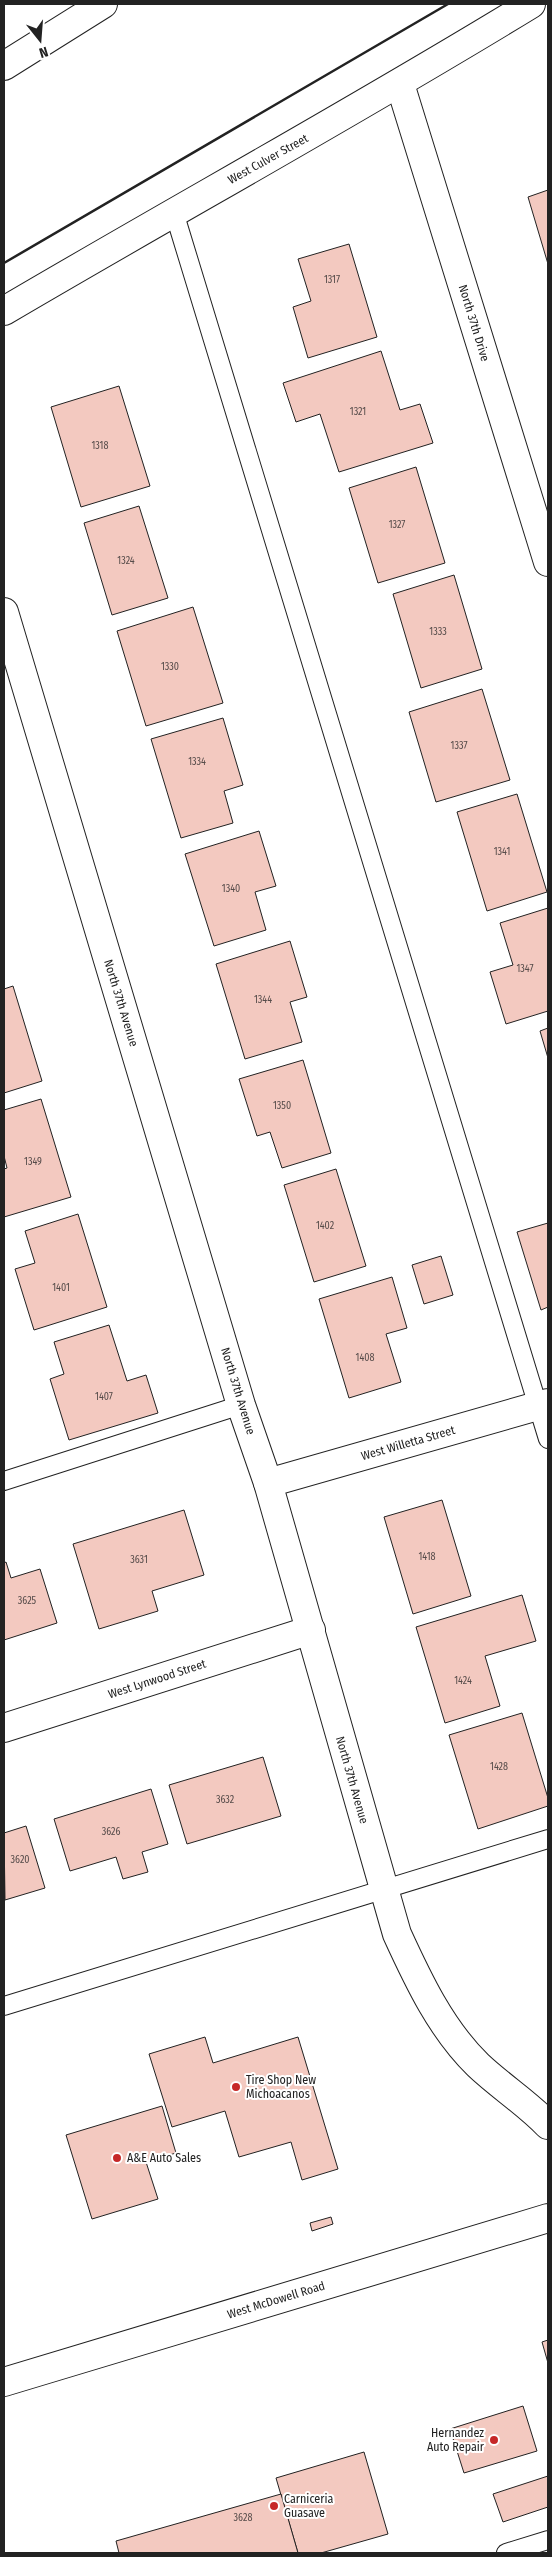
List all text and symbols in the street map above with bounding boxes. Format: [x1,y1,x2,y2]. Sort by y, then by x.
north arrow [15,15,65,65]
text: N [37,43,50,61]
street label: West Culver Street [225,131,311,187]
house number: 1317 [324,274,340,286]
street label: North 37th Drive [456,283,492,363]
house number: 1321 [350,406,366,418]
house number: 1318 [91,440,109,452]
house number: 1327 [389,519,405,531]
house number: 1324 [117,555,135,567]
house number: 1333 [429,626,447,638]
house number: 1330 [161,661,179,673]
house number: 1337 [451,740,467,752]
house number: 1334 [188,756,206,768]
house number: 1341 [494,846,510,858]
house number: 1340 [222,883,240,895]
street label: North 37th Avenue [101,958,141,1048]
house number: 1347 [516,963,534,975]
house number: 1344 [254,994,272,1006]
house number: 1350 [273,1100,291,1112]
house number: 1349 [24,1156,42,1168]
house number: 1402 [316,1220,335,1232]
house number: 1401 [52,1282,70,1294]
street label: North 37th Avenue [218,1346,258,1436]
house number: 1408 [356,1352,374,1364]
house number: 1407 [95,1391,113,1403]
street label: West Willetta Street [360,1423,457,1463]
house number: 1418 [418,1551,436,1563]
house number: 3631 [130,1554,148,1566]
house number: 3625 [18,1595,37,1607]
street label: West Lynwood Street [106,1657,208,1701]
house number: 1424 [454,1675,472,1687]
street label: North 37th Avenue [333,1735,371,1825]
house number: 1428 [490,1761,508,1773]
house number: 3632 [216,1794,235,1806]
house number: 3626 [102,1826,120,1838]
house number: 3620 [11,1854,30,1866]
place label: Tire Shop New Michoacanos [246,2073,316,2101]
marker: Tire Shop New Michoacanos [230,2081,242,2093]
place label: A&E Auto Sales [127,2151,201,2165]
marker: A&E Auto Sales [111,2152,123,2164]
street label: West McDowell Road [225,2278,327,2322]
place label: Hernandez Auto Repair [427,2426,485,2454]
marker: Hernandez Auto Repair [488,2434,500,2446]
place label: Carniceria Guasave [284,2492,333,2520]
marker: Carniceria Guasave [268,2500,280,2512]
house number: 3628 [234,2512,252,2524]

